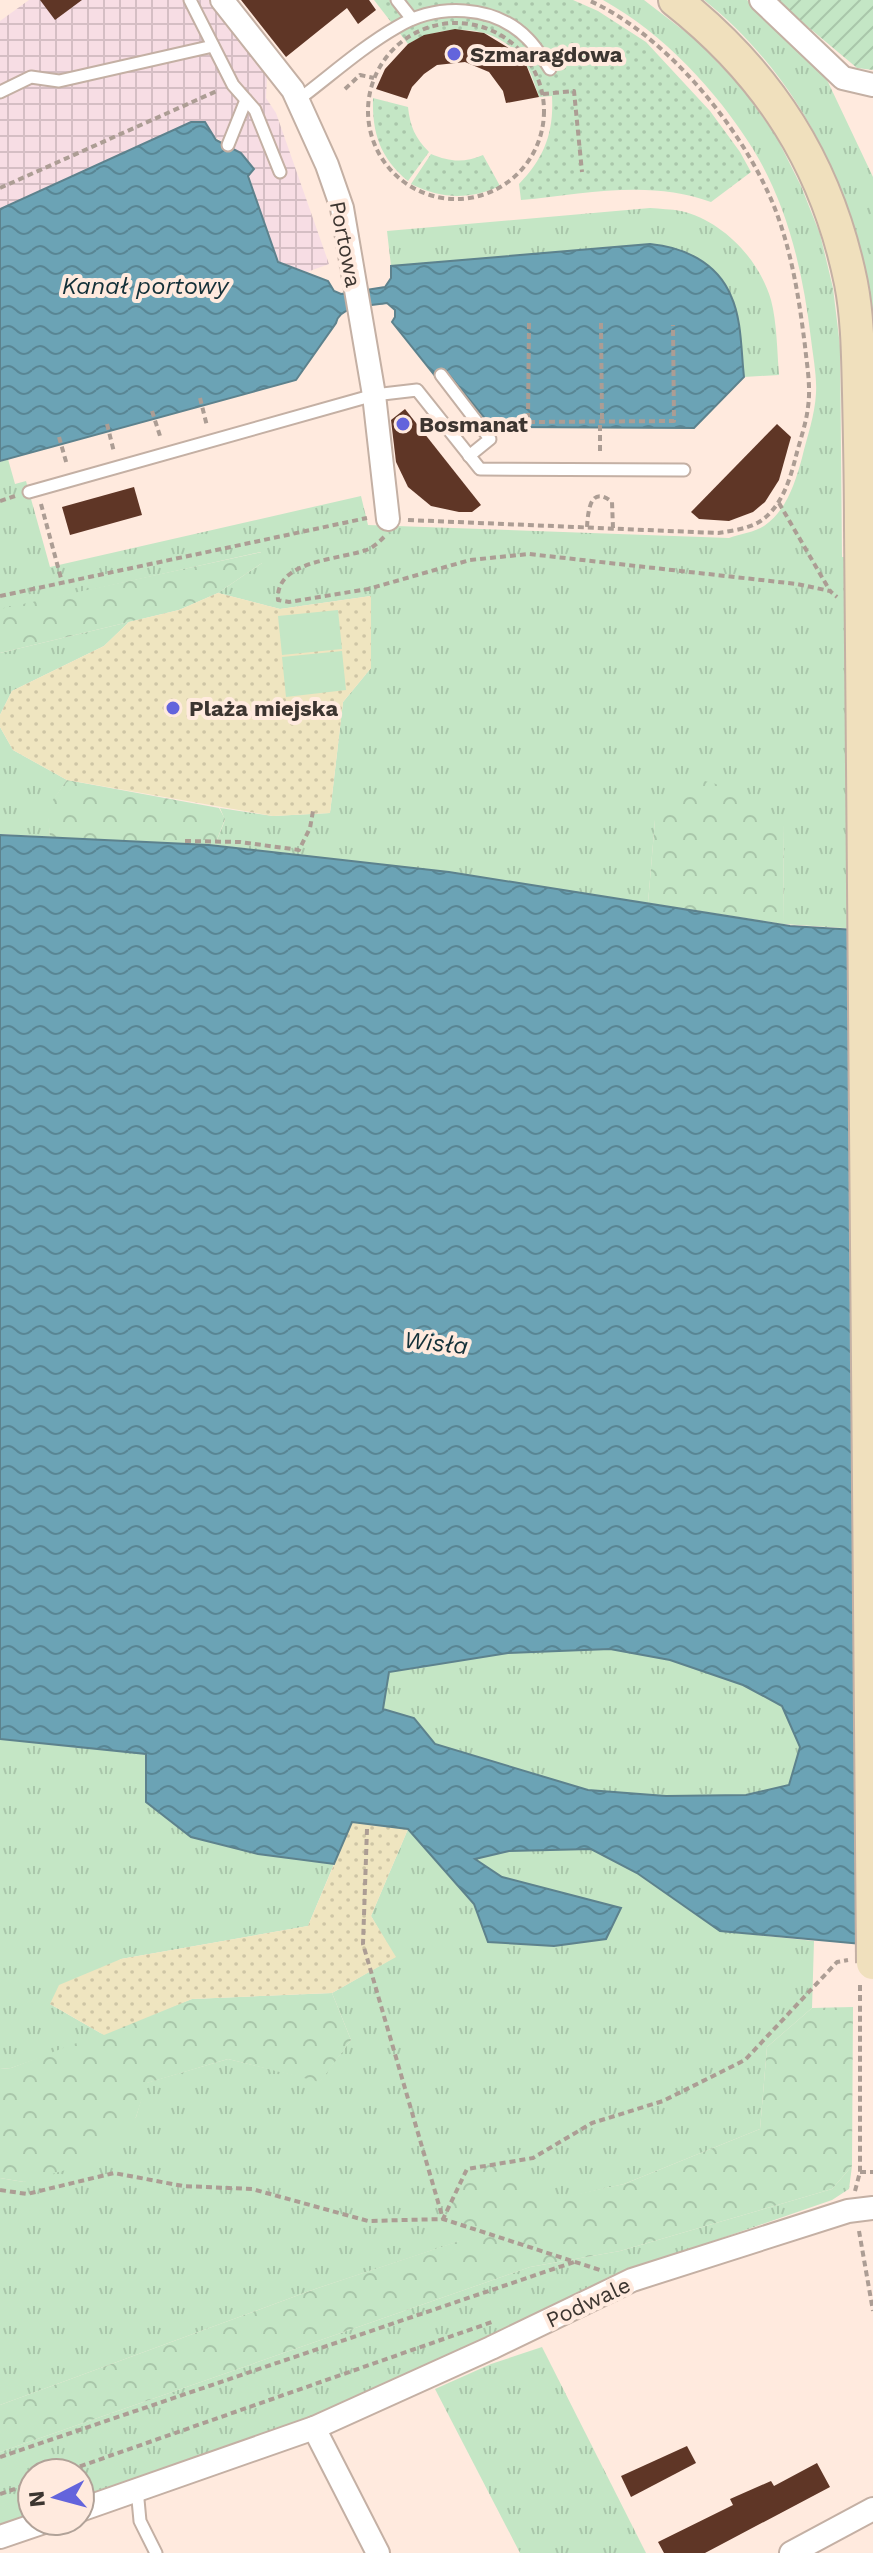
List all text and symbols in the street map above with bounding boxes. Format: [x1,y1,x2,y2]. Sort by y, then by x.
place label: Szmaragdowa [470,42,623,67]
marker: Szmaragdowa [445,45,463,63]
street label: Portowa [325,199,366,289]
water label: Kanał portowy [62,272,230,300]
place label: Bosmanat [419,412,528,437]
marker: Bosmanat [394,415,412,433]
place label: Plaża miejska [189,696,338,721]
marker: Plaża miejska [164,699,182,717]
water label: Wisła [403,1326,470,1360]
street label: Podwale [542,2272,634,2333]
north arrow [16,2457,96,2537]
text: N [23,2490,50,2508]

